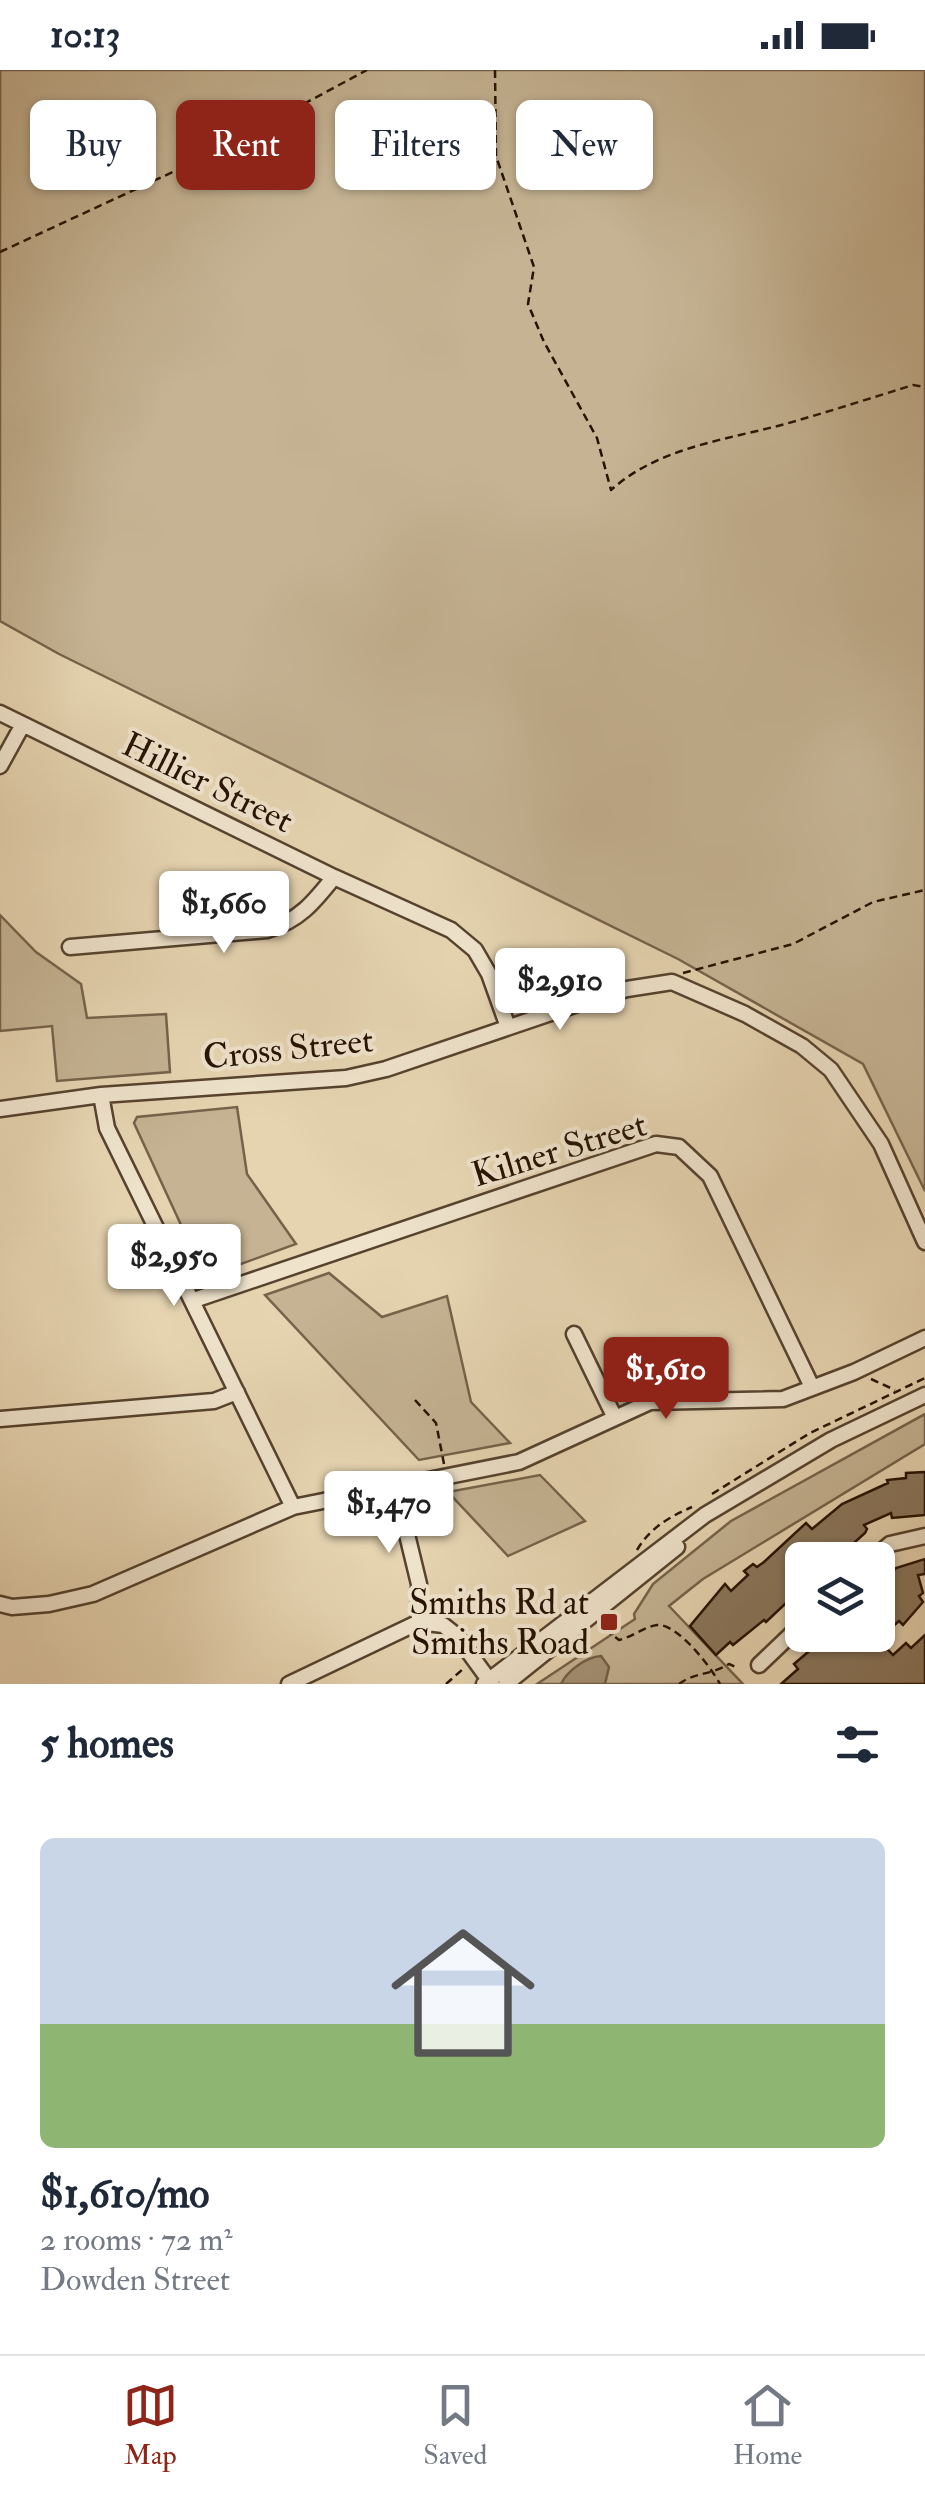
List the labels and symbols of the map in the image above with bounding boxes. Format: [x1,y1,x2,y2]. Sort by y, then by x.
street label: Hillier Street [115,723,300,843]
pin: $1,660 [143,871,305,956]
pin: $2,910 [479,948,641,1033]
street label: Cross Street [201,1018,375,1080]
street label: Kilner Street [467,1103,652,1197]
pin: $2,950 [93,1224,255,1309]
pin: $1,610 [585,1337,747,1422]
pin: $1,470 [308,1471,470,1556]
place label: Smiths Rd at Smiths Road [409,1581,589,1665]
marker: Smiths Rd at Smiths Road [598,1611,620,1633]

